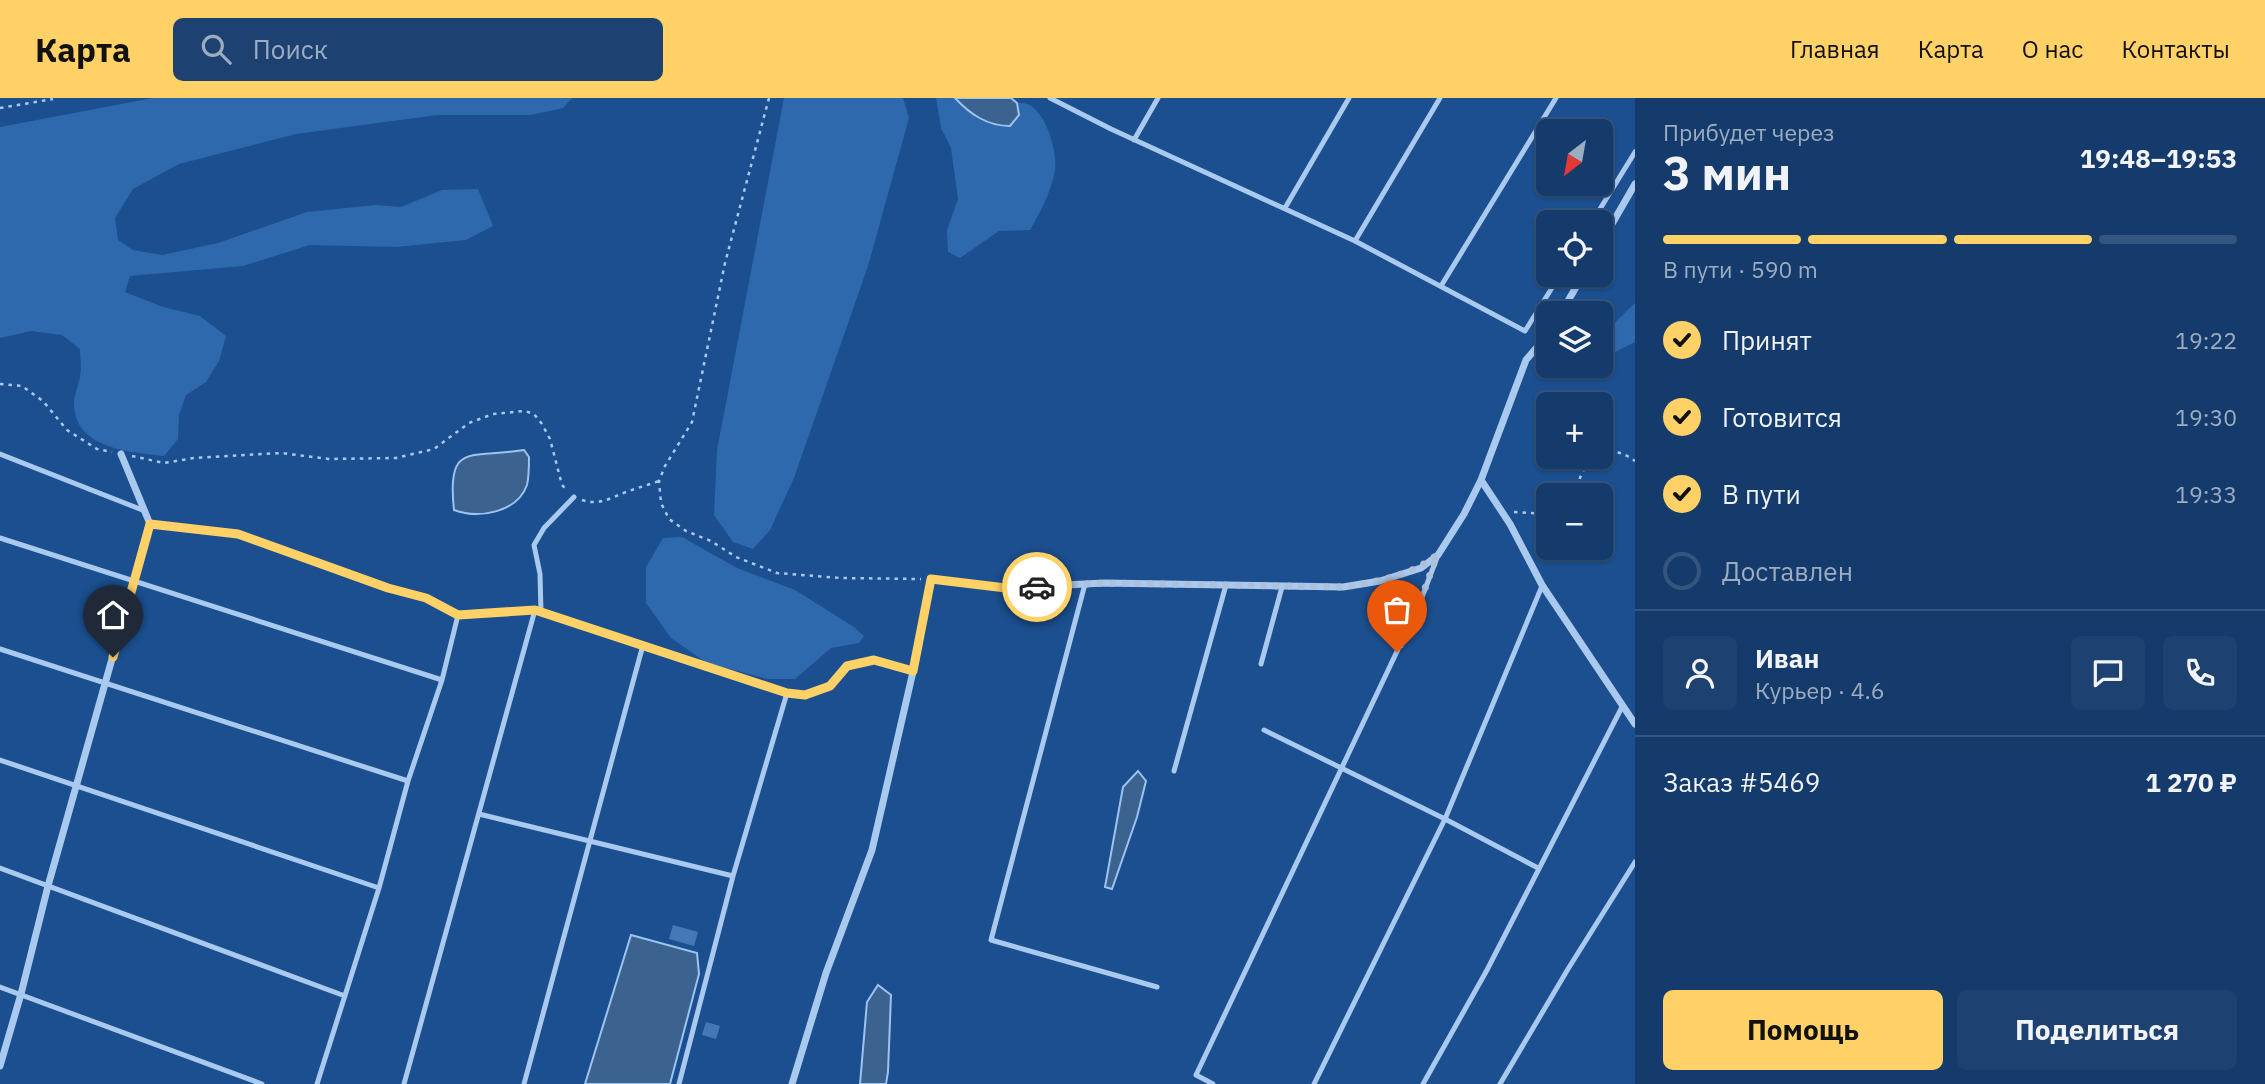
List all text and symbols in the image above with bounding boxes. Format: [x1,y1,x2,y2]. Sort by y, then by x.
search box [173,18,663,81]
text: Карта [35,28,131,71]
icon: search [197,30,235,68]
text: Поиск [253,32,328,66]
text: Главная [1790,33,1880,65]
text: Карта [1918,33,1984,65]
text: О нас [2022,33,2083,65]
text: Контакты [2121,33,2230,65]
text: Прибудет через [1663,117,1835,147]
north arrow [1536,119,1614,196]
map controls [1536,119,1613,560]
text: 19:48–19:53 [2080,141,2237,175]
text: 3 мин [1663,143,1791,203]
button: locate [1536,210,1613,287]
text: В пути · 590 m [1663,254,1818,284]
button: layers [1536,301,1613,378]
icon: check [1663,321,1701,359]
text: Принят [1722,323,1812,357]
text: 19:22 [2175,325,2237,355]
button: + [1536,392,1613,469]
icon: check [1663,398,1701,436]
text: Готовится [1722,400,1842,434]
text: 19:30 [2175,402,2237,432]
icon: check [1663,475,1701,513]
text: В пути [1722,477,1801,511]
text: 19:33 [2175,479,2237,509]
button: − [1536,483,1613,560]
courier [1002,552,1072,622]
text: Доставлен [1722,554,1853,588]
icon: car [1018,568,1056,606]
pin [1367,580,1427,652]
pin [83,585,143,657]
icon: bag [1378,591,1416,629]
icon: home [94,596,132,634]
button: person [1663,636,1737,710]
button: chat [2071,636,2145,710]
button: phone [2163,636,2237,710]
text: Иван [1755,641,1820,675]
text: Курьер · 4.6 [1755,675,1885,705]
text: Заказ #5469 [1663,765,1820,799]
text: 1 270 ₽ [2145,765,2237,799]
button: Помощь [1663,990,1943,1070]
button: Поделиться [1957,990,2237,1070]

